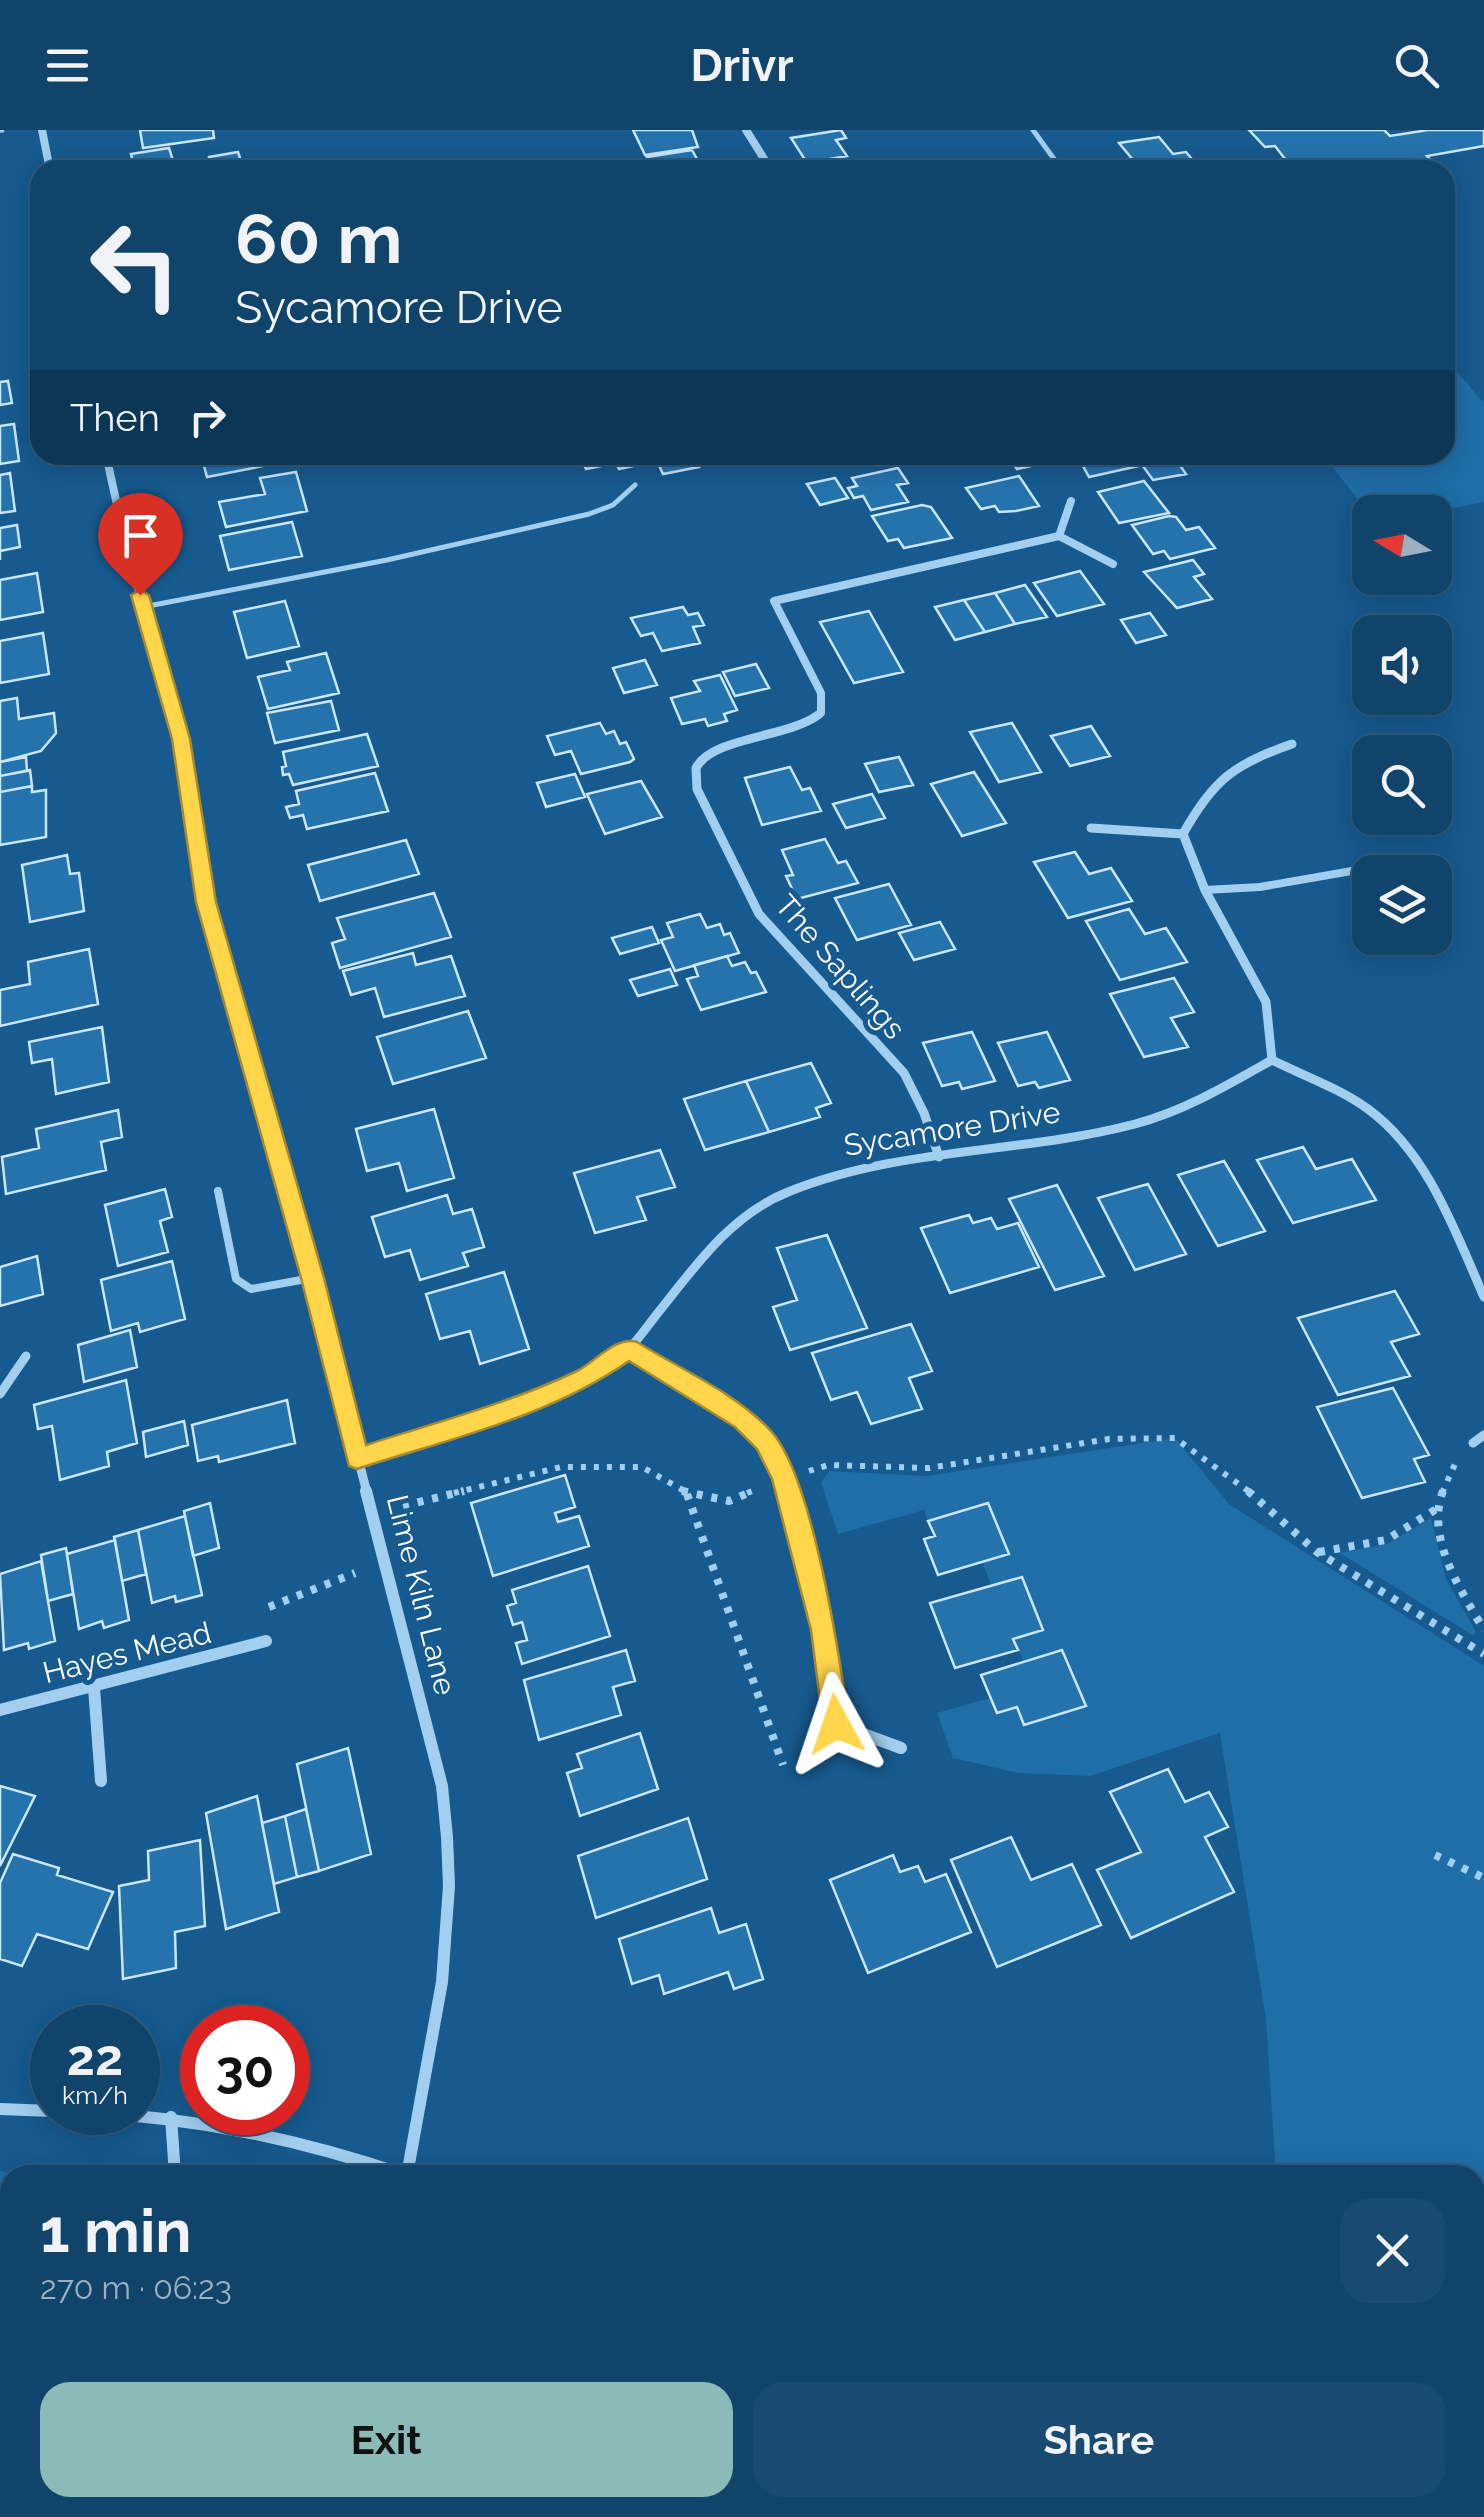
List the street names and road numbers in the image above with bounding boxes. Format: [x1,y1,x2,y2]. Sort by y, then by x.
street label: The Saplings [768,888,912,1046]
street label: Sycamore Drive [841,1094,1063,1163]
street label: Lime Kiln Lane [380,1491,463,1699]
street label: Hayes Mead [39,1615,215,1690]

